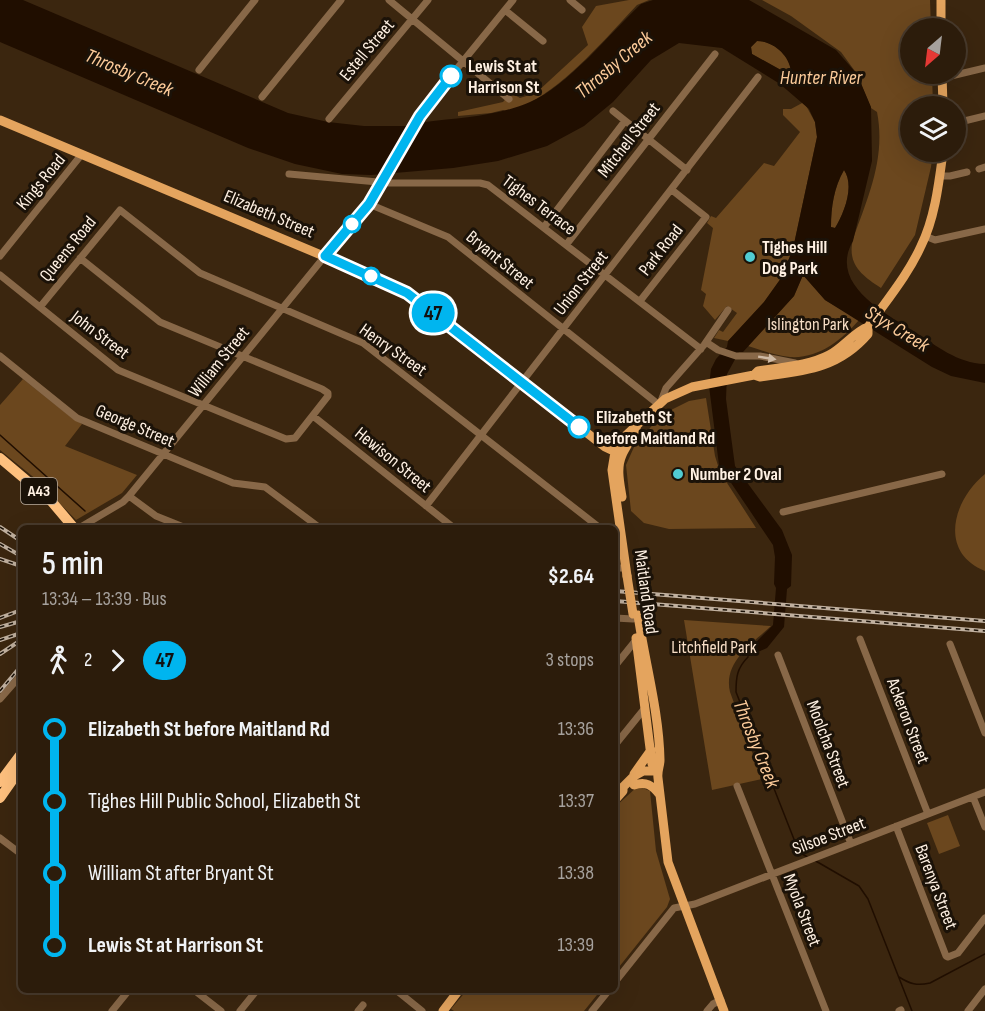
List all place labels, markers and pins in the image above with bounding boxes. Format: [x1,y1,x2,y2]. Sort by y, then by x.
place label: Lewis St at Harrison St [468,56,539,98]
marker: Lewis St at Harrison St [440,65,462,87]
unlabelled marker [343,215,361,233]
place label: Tighes Hill Dog Park [762,237,827,279]
marker: Tighes Hill Dog Park [743,250,757,264]
unlabelled marker [362,267,380,285]
place label: Elizabeth St before Maitland Rd [596,407,715,449]
marker: Elizabeth St before Maitland Rd [568,416,590,438]
place label: Number 2 Oval [690,464,782,485]
marker: Number 2 Oval [671,467,685,481]

